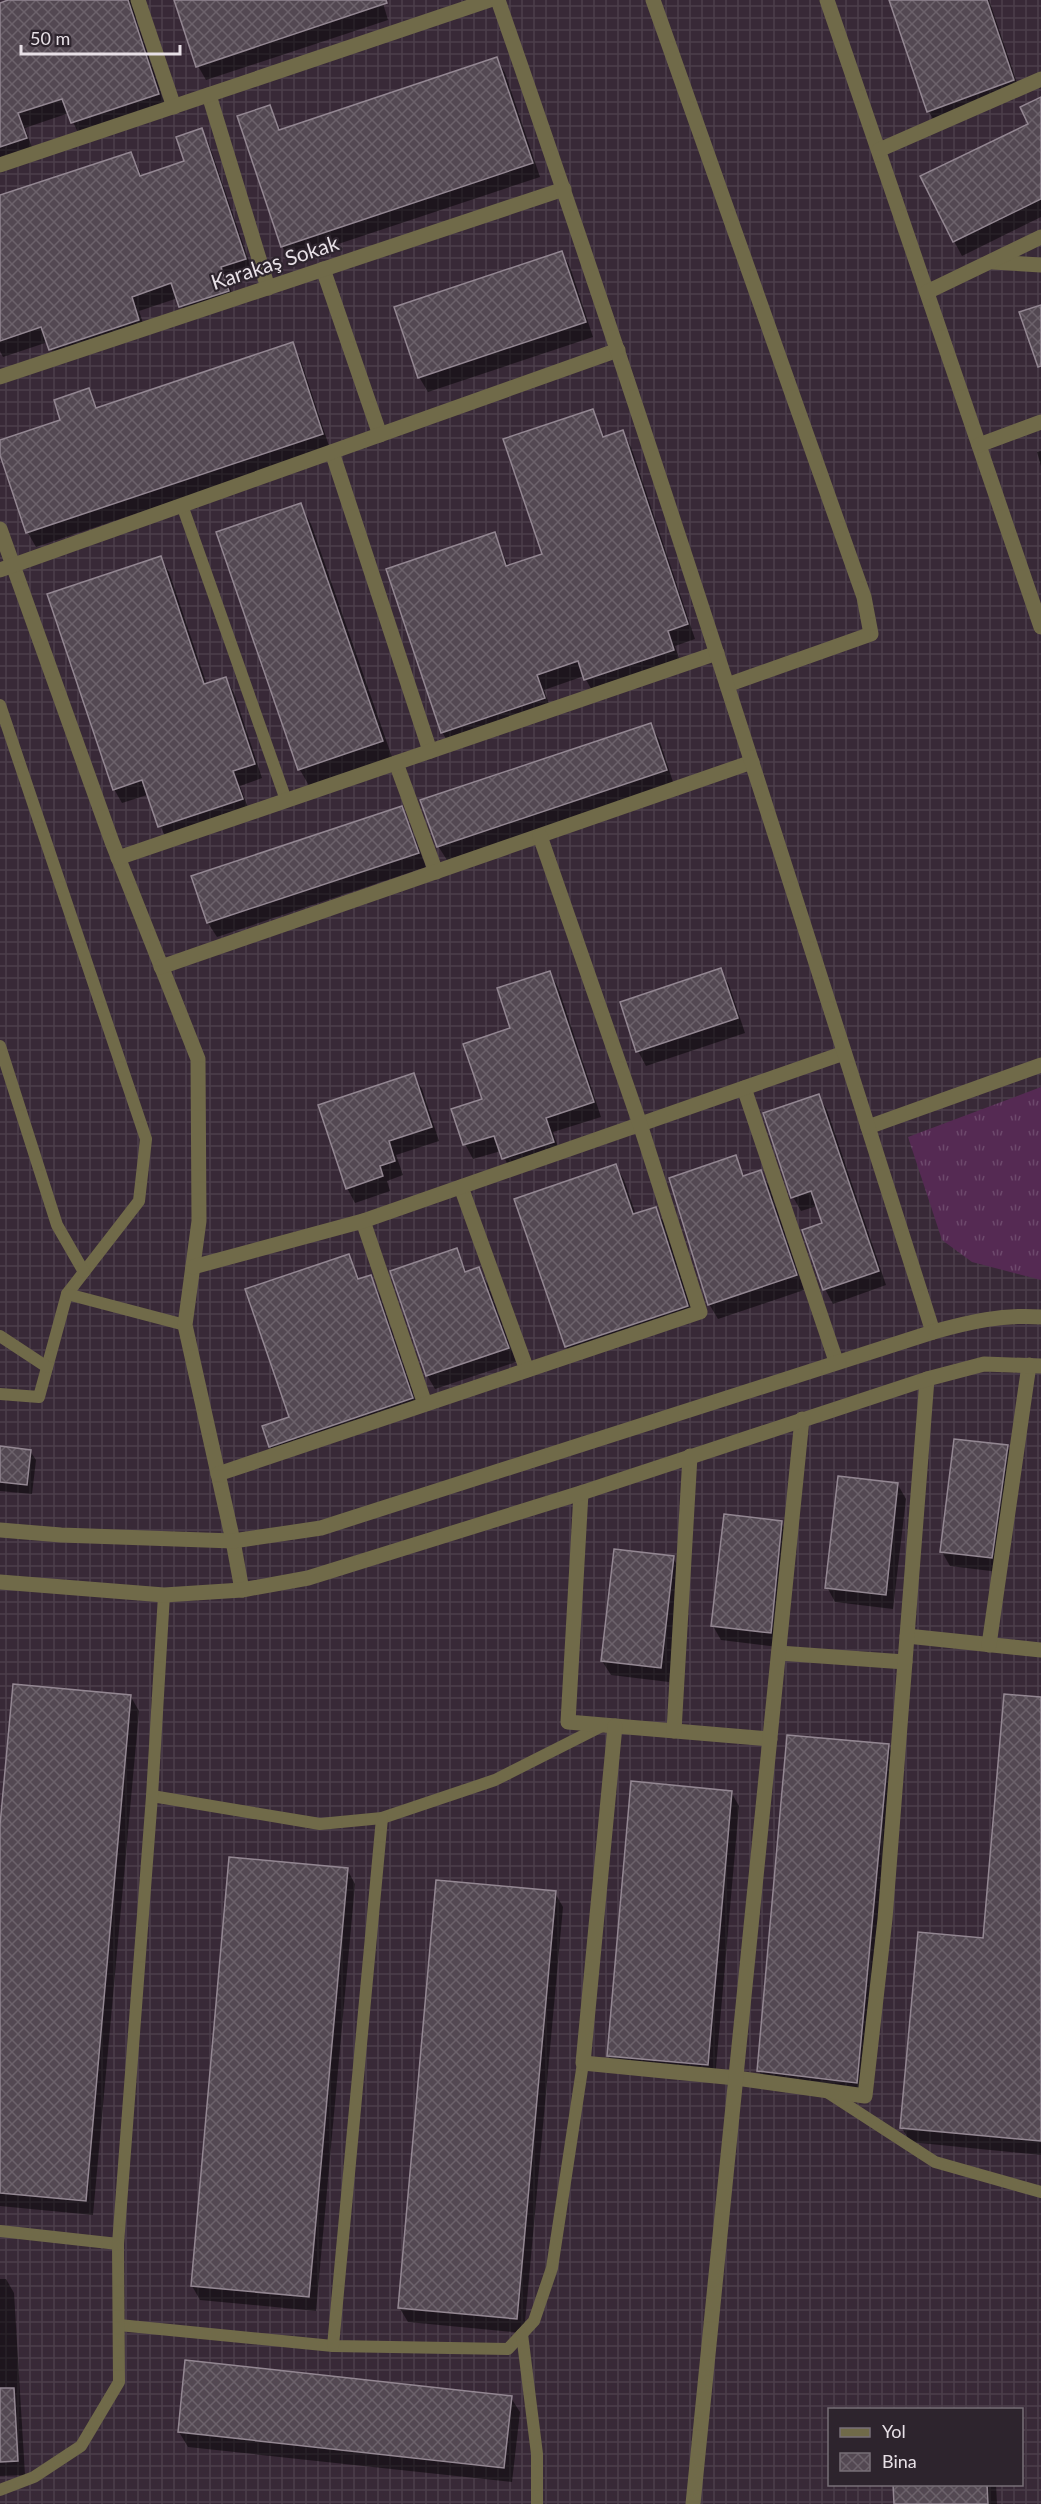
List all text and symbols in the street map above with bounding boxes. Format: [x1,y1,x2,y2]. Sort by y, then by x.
scale bar [21,18,180,56]
text: 50 m [30,27,70,49]
street label: Karakaş Sokak [208,229,342,294]
legend [828,2408,1023,2486]
text: Yol [882,2420,906,2442]
text: Bina [882,2450,917,2472]

